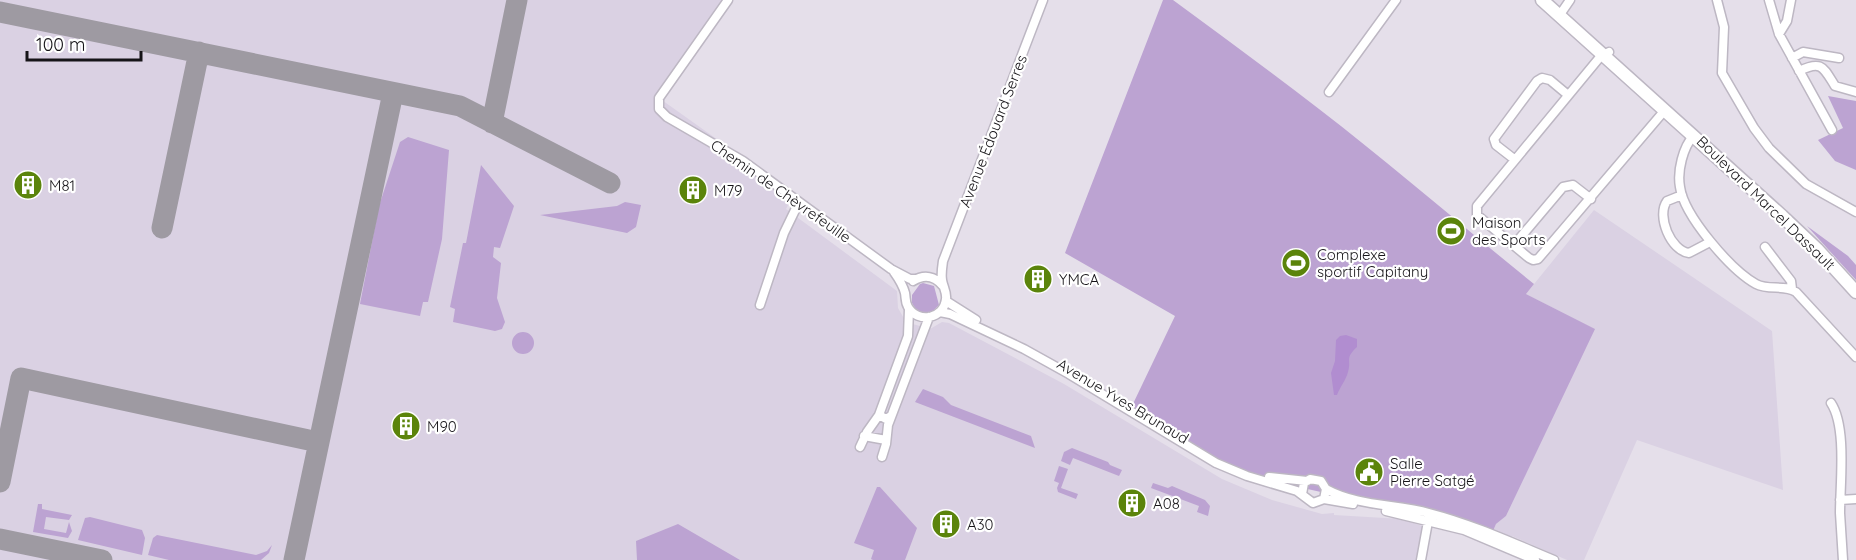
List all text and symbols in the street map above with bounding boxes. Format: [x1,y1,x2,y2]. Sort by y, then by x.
scale bar [27,24,141,62]
text: 100 m [36,33,85,56]
street label: Avenue Édouard Serres [955,52,1031,210]
street label: Boulevard Marcel Dassault [1693,132,1839,274]
street label: Chemin de Chèvrefeuille [707,135,855,247]
building icon: M81 [12,169,44,201]
building icon: M79 [677,174,709,206]
place label: M81 [49,176,75,195]
place label: M79 [714,181,742,200]
place label: Maison des Sports [1472,213,1545,249]
sports icon: Maison des Sports [1435,215,1467,247]
place label: Complexe sportif Capitany [1317,245,1428,281]
sports icon: Complexe sportif Capitany [1280,247,1312,279]
building icon: YMCA [1022,263,1054,295]
place label: YMCA [1059,270,1100,289]
street label: Avenue Yves Brunaud [1054,354,1192,448]
building icon: M90 [390,410,422,442]
place label: M90 [427,417,457,436]
place label: Salle Pierre Satgé [1390,454,1474,490]
public building icon: Salle Pierre Satgé [1353,456,1385,488]
building icon: A08 [1116,487,1148,519]
place label: A08 [1153,494,1180,513]
building icon: A30 [930,508,962,540]
place label: A30 [967,515,994,534]

